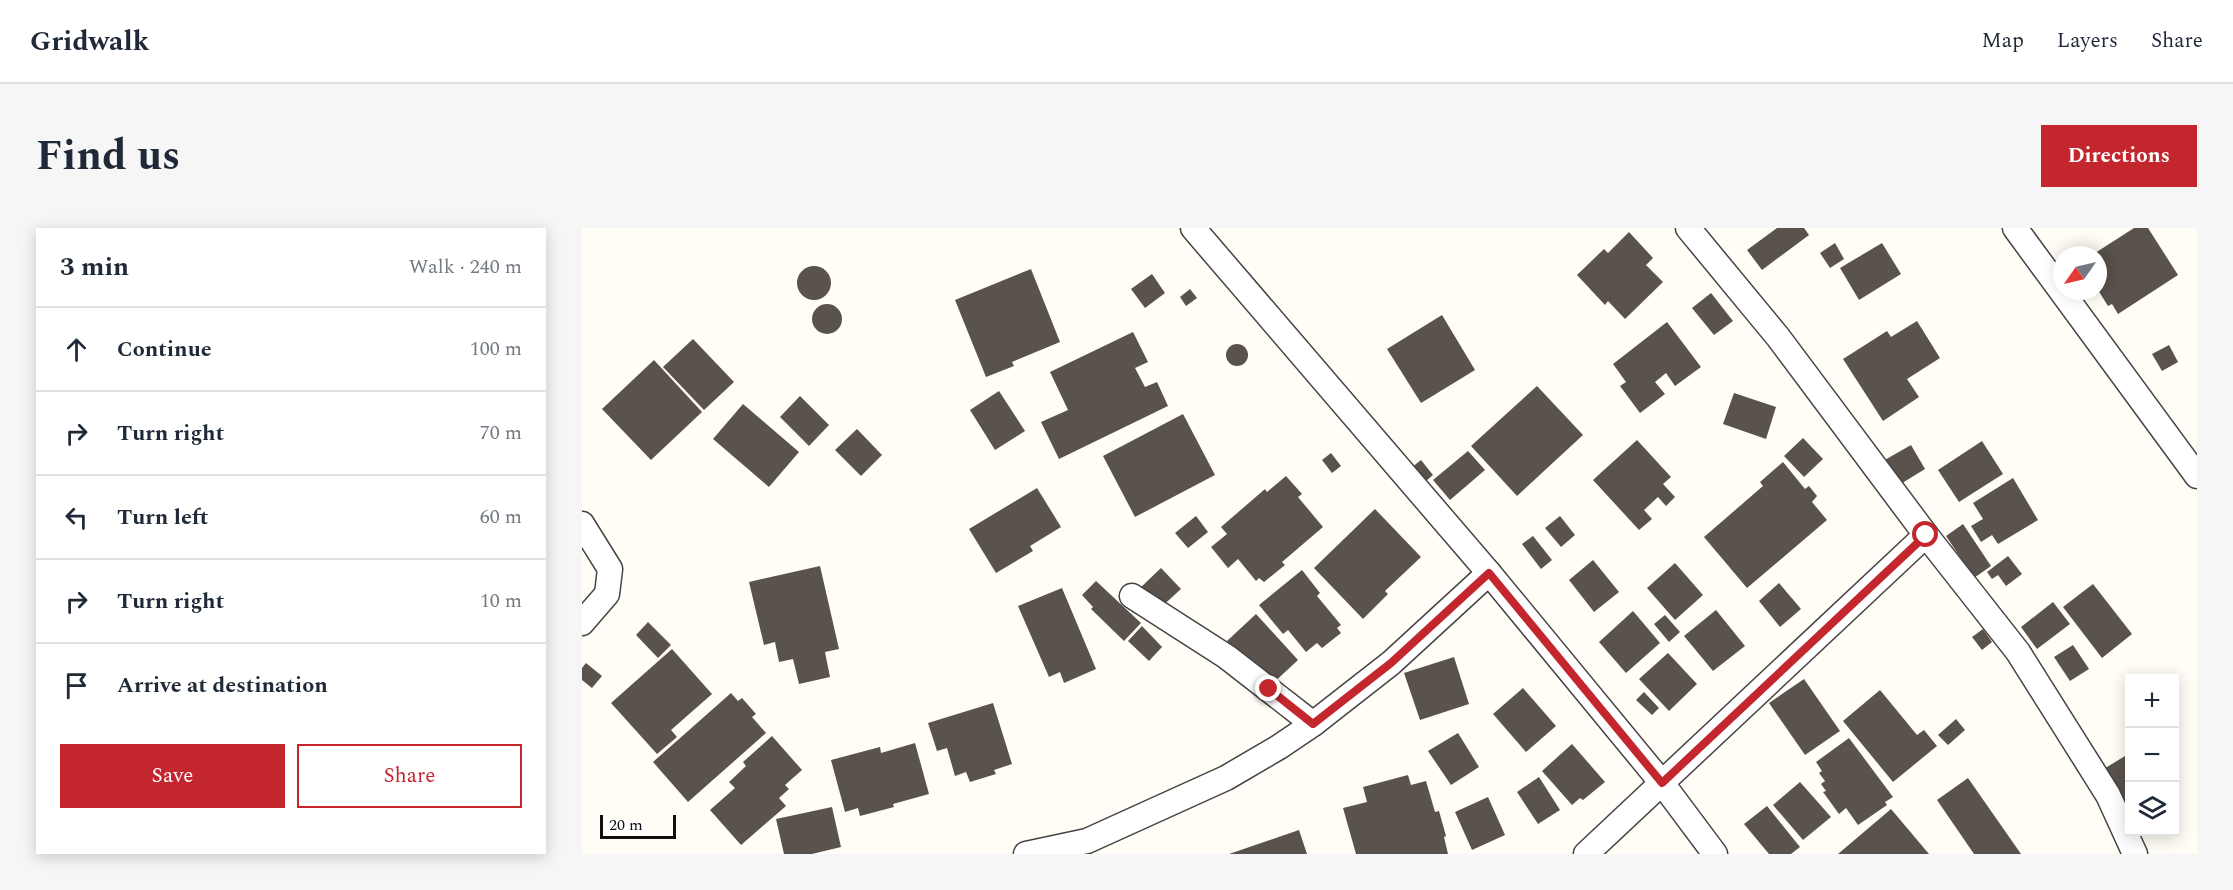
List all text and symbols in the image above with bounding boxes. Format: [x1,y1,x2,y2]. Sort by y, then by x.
text: Gridwalk [30,20,149,63]
text: Map [1982,25,2024,57]
text: Layers [2057,25,2118,57]
text: Share [2151,25,2203,57]
text: Find us [36,125,180,188]
button: Directions [2041,125,2197,187]
north arrow [2053,246,2107,300]
text: 3 min [60,247,129,287]
text: Walk · 240 m [409,252,522,282]
icon: ahead [60,333,93,366]
text: Continue [117,333,212,366]
text: 100 m [470,334,522,364]
icon: right [60,417,93,450]
text: Turn right [117,417,224,450]
text: 70 m [480,418,522,448]
icon: left [60,501,93,534]
text: Turn left [117,501,209,534]
text: 60 m [480,502,522,532]
route start [1912,521,1938,547]
icon: right [60,585,93,618]
text: Turn right [117,585,224,618]
text: 10 m [480,586,522,616]
icon: arrive [60,669,93,702]
text: Arrive at destination [117,669,328,702]
map controls [2125,674,2179,836]
button: + [2125,674,2179,728]
route end [1255,675,1281,701]
button: − [2125,728,2179,782]
button: Save [60,744,285,808]
button: Share [297,744,522,808]
button: layers [2125,782,2179,836]
scale bar [600,812,676,840]
text: 20 m [609,813,643,837]

